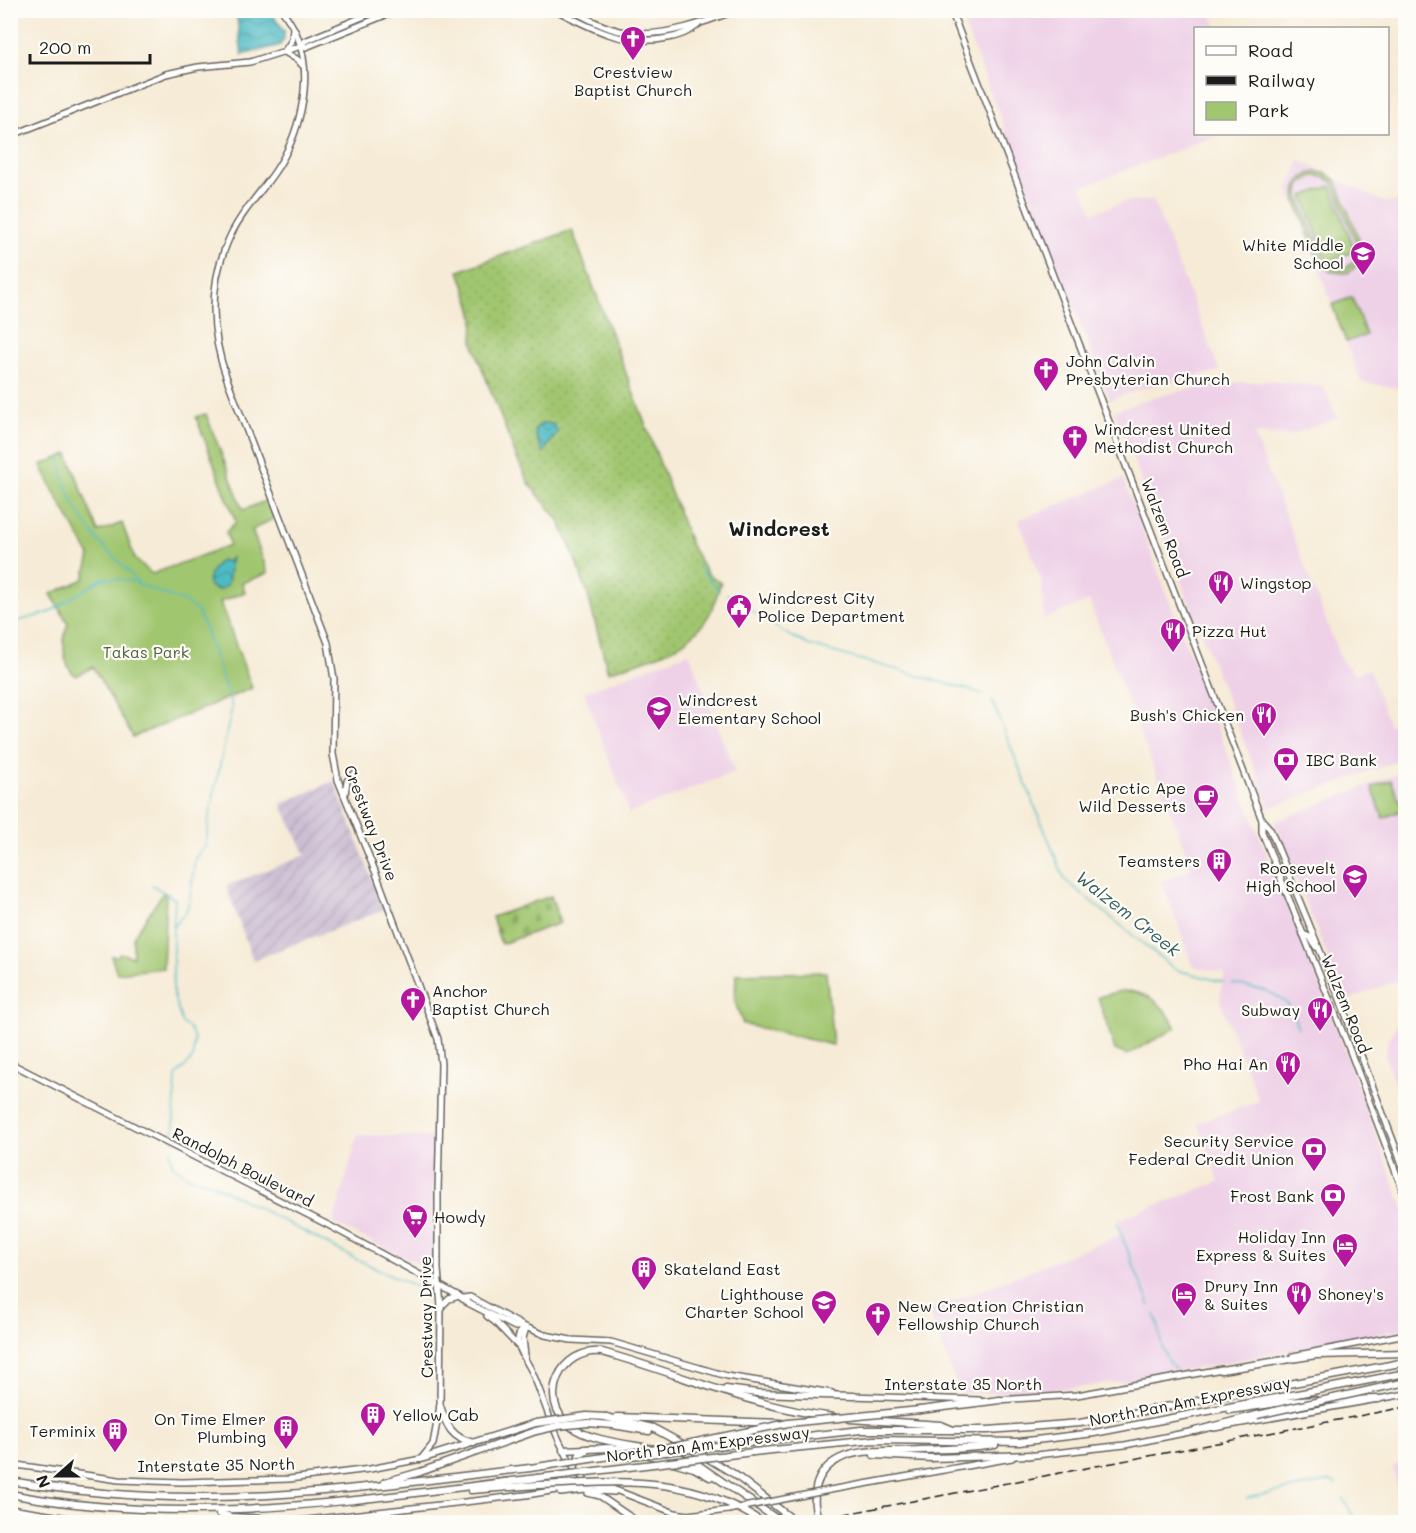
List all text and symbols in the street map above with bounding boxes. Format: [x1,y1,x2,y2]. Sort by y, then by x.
church icon: Crestview Baptist Church [618,24,648,62]
scale bar [30,27,150,65]
legend [1194,27,1389,135]
text: 200 m [39,35,91,59]
text: Road [1248,38,1293,62]
place label: Crestview Baptist Church [574,61,692,100]
text: Railway [1248,68,1315,92]
text: Park [1248,98,1289,122]
place label: White Middle School [1242,234,1344,273]
school or university icon: White Middle School [1348,239,1378,277]
place label: John Calvin Presbyterian Church [1066,350,1230,389]
church icon: John Calvin Presbyterian Church [1031,355,1061,393]
place label: Windcrest United Methodist Church [1094,418,1233,457]
church icon: Windcrest United Methodist Church [1060,423,1090,461]
street label: Walzem Road [1137,475,1194,580]
district label: Windcrest [728,515,830,541]
restaurant icon: Wingstop [1206,568,1236,606]
place label: Wingstop [1240,572,1311,593]
place label: Windcrest City Police Department [758,587,905,626]
public building icon: Windcrest City Police Department [724,592,754,630]
restaurant icon: Pizza Hut [1158,616,1188,654]
place label: Pizza Hut [1192,620,1267,641]
park label: Takas Park [103,641,189,662]
place label: Windcrest Elementary School [678,689,822,728]
school or university icon: Windcrest Elementary School [644,694,674,732]
restaurant icon: Bush's Chicken [1249,700,1279,738]
place label: Bush's Chicken [1130,704,1244,725]
bank icon: IBC Bank [1271,745,1301,783]
place label: IBC Bank [1306,749,1377,770]
street label: Crestway Drive [340,762,403,884]
place label: Arctic Ape Wild Desserts [1079,777,1186,816]
cafe icon: Arctic Ape Wild Desserts [1191,782,1221,820]
building icon: Teamsters [1204,846,1234,884]
place label: Teamsters [1118,850,1200,871]
place label: Roosevelt High School [1246,857,1336,896]
school or university icon: Roosevelt High School [1340,862,1370,900]
water label: Walzem Creek [1071,865,1186,962]
street label: Walzem Road [1317,951,1376,1056]
place label: Anchor Baptist Church [432,980,549,1019]
church icon: Anchor Baptist Church [398,985,428,1023]
restaurant icon: Subway [1305,995,1335,1033]
place label: Subway [1241,999,1300,1020]
restaurant icon: Pho Hai An [1273,1049,1303,1087]
place label: Pho Hai An [1183,1053,1268,1074]
street label: Randolph Boulevard [169,1122,317,1211]
place label: Security Service Federal Credit Union [1129,1130,1294,1169]
bank icon: Security Service Federal Credit Union [1299,1135,1329,1173]
bank icon: Frost Bank [1318,1181,1348,1219]
place label: Frost Bank [1230,1185,1314,1206]
supermarket icon: Howdy [400,1202,430,1240]
place label: Howdy [434,1206,486,1227]
place label: Holiday Inn Express & Suites [1196,1226,1326,1265]
hotel icon: Holiday Inn Express & Suites [1330,1231,1360,1269]
building icon: Skateland East [629,1254,659,1292]
street label: Crestway Drive [414,1256,437,1378]
place label: Skateland East [664,1258,780,1279]
place label: Drury Inn & Suites [1204,1275,1278,1314]
restaurant icon: Shoney's [1284,1279,1314,1317]
hotel icon: Drury Inn & Suites [1169,1280,1199,1318]
place label: Lighthouse Charter School [685,1283,804,1322]
place label: Shoney's [1318,1283,1384,1304]
school or university icon: Lighthouse Charter School [809,1288,839,1326]
place label: New Creation Christian Fellowship Church [898,1295,1084,1334]
church icon: New Creation Christian Fellowship Church [863,1300,893,1338]
street label: North Pan Am Expressway [1087,1371,1292,1430]
street label: Interstate 35 North [885,1373,1041,1394]
building icon: Yellow Cab [358,1400,388,1438]
place label: Yellow Cab [392,1404,479,1425]
place label: On Time Elmer Plumbing [154,1408,266,1447]
building icon: On Time Elmer Plumbing [271,1413,301,1451]
building icon: Terminix [100,1416,130,1454]
place label: Terminix [30,1420,96,1441]
street label: North Pan Am Expressway [605,1421,811,1466]
north arrow [27,1446,87,1506]
street label: Interstate 35 North [137,1453,295,1476]
text: N [31,1472,55,1491]

